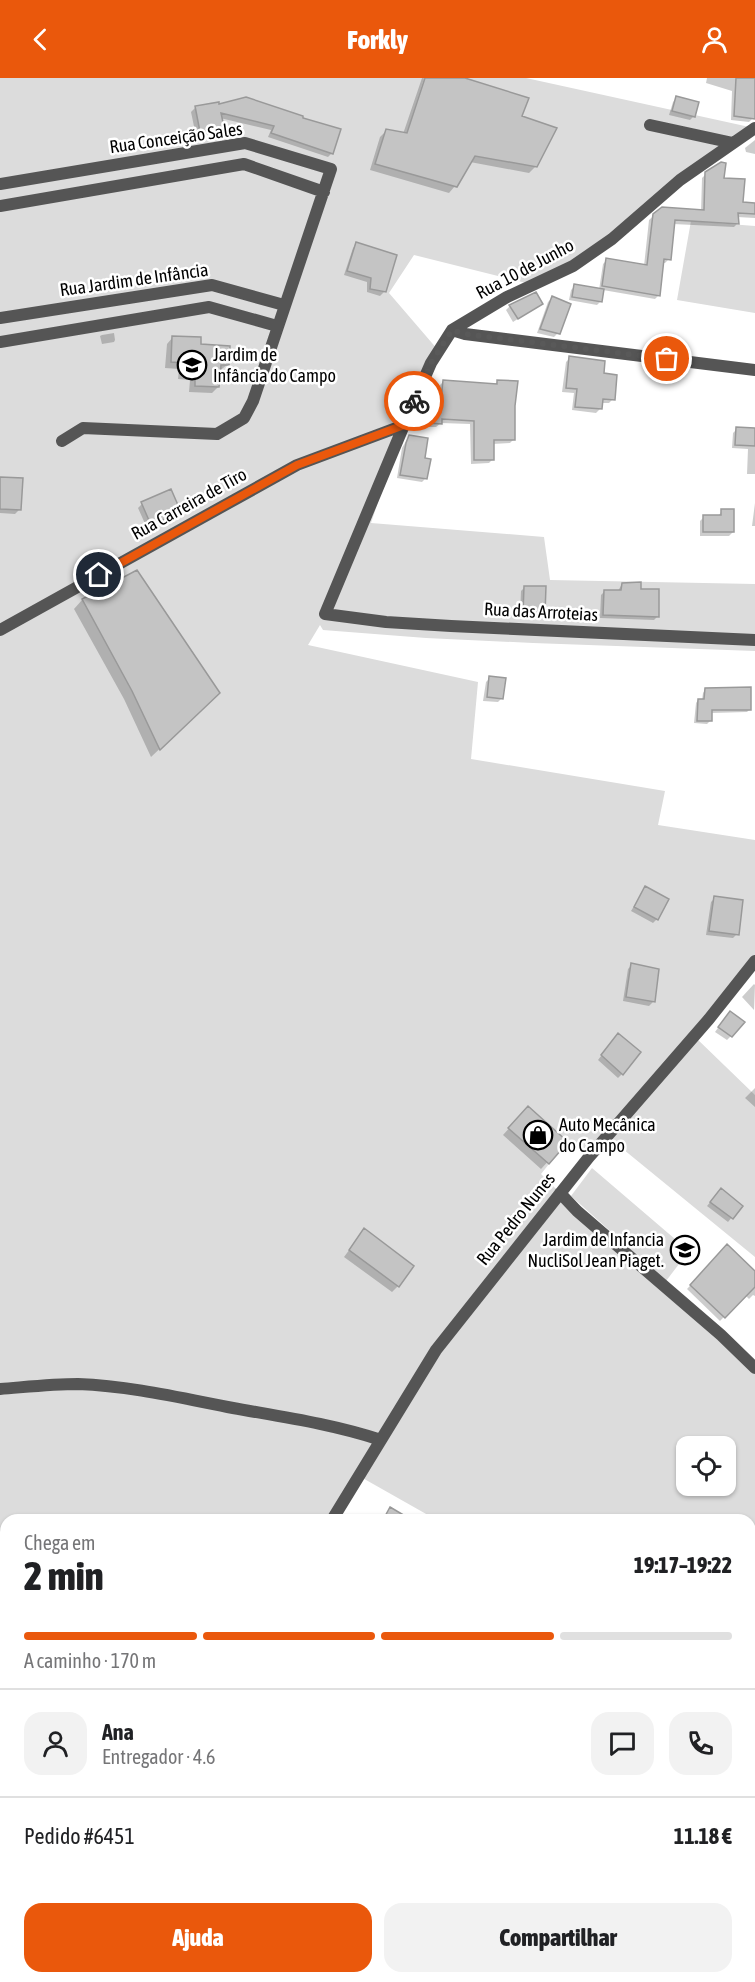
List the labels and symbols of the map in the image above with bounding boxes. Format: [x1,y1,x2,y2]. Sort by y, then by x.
street label: Rua Conceição Sales [108,118,244,157]
street label: Rua 10 de Junho [472,234,577,303]
street label: Rua Jardim de Infância [58,259,210,300]
pin [641,333,692,384]
place label: Jardim de Infância do Campo [213,344,336,386]
school or university icon: Jardim de Infância do Campo [176,349,208,381]
courier [384,371,444,431]
street label: Rua Carreira de Tiro [128,463,250,544]
pin [73,549,124,600]
street label: Rua das Arroteias [483,598,599,625]
place label: Auto Mecânica do Campo [559,1114,656,1156]
shop icon: Auto Mecânica do Campo [522,1119,554,1151]
street label: Rua Pedro Nunes [472,1168,559,1269]
place label: Jardim de Infancia NucliSol Jean Piaget. [527,1229,664,1271]
school or university icon: Jardim de Infancia NucliSol Jean Piaget. [669,1234,701,1266]

